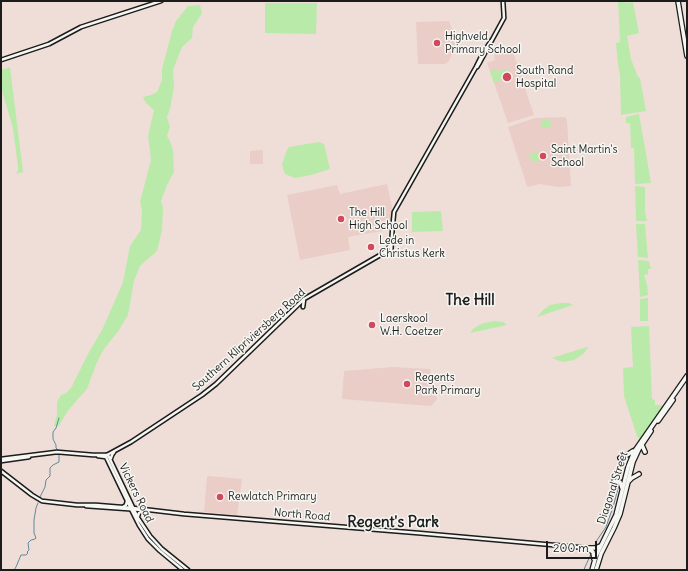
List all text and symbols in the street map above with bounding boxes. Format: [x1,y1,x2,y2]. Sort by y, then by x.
place label: Highveld Primary School [445,30,521,56]
marker: Highveld Primary School [432,38,442,48]
place label: South Rand Hospital [516,64,573,90]
marker: South Rand Hospital [501,71,513,83]
place label: Saint Martin's School [551,143,618,169]
marker: Saint Martin's School [538,151,548,161]
place label: The Hill High School [349,206,407,232]
marker: The Hill High School [336,214,346,224]
place label: Lede in Christus Kerk [379,234,445,260]
marker: Lede in Christus Kerk [366,242,376,252]
street label: Southern Klipriviersberg Road [190,286,308,394]
district label: The Hill [445,292,495,310]
place label: Laerskool W.H. Coetzer [380,312,443,338]
marker: Laerskool W.H. Coetzer [367,320,377,330]
place label: Regents Park Primary [415,371,481,397]
marker: Regents Park Primary [402,379,412,389]
street label: Diagonal Street [595,450,631,526]
street label: Vickers Road [116,461,156,525]
place label: Rewlatch Primary [228,490,317,504]
marker: Rewlatch Primary [215,492,225,502]
street label: North Road [273,506,331,524]
district label: Regent's Park [347,514,439,532]
scale bar [548,533,599,559]
text: 200 m [553,540,589,555]

